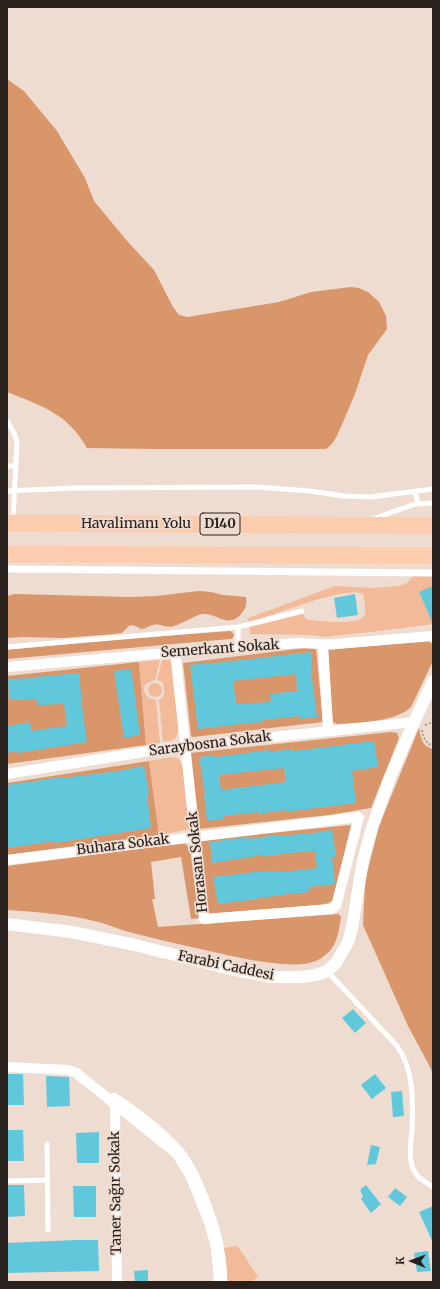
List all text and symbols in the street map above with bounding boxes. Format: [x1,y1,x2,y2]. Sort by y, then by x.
road number: D140 [200,513,240,535]
street label: Havalimanı Yolu [81,516,191,532]
street label: Semerkant Sokak [160,636,280,662]
street label: Saraybosna Sokak [148,728,272,760]
street label: Horasan Sokak [184,811,212,913]
street label: Buhara Sokak [76,831,170,859]
street label: Farabi Caddesi [176,948,276,984]
street label: Taner Sağır Sokak [107,1131,125,1255]
north arrow [392,1241,432,1281]
text: K [393,1257,407,1265]

